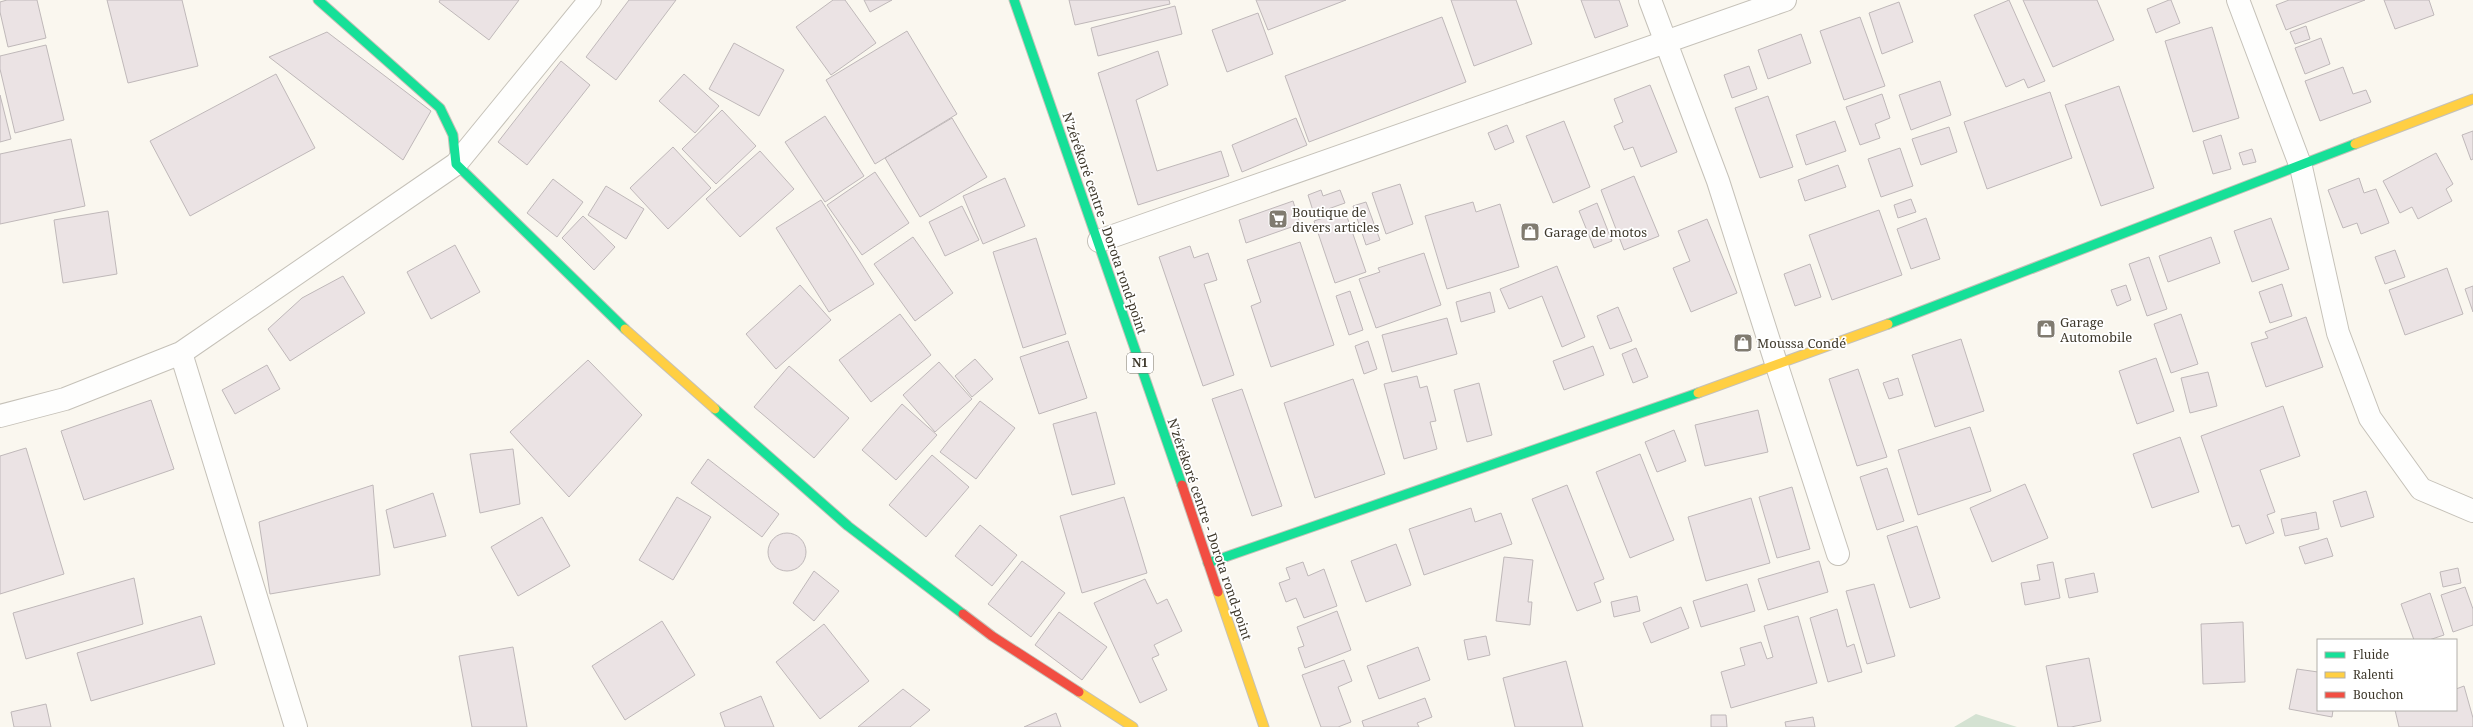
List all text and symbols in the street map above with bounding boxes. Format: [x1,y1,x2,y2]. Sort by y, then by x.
street label: N'zérékoré centre - Dorota rond-point [1058,110,1152,337]
place label: Boutique de divers articles [1292,203,1380,236]
supermarket icon: Boutique de divers articles [1267,208,1289,230]
shop icon: Garage de motos [1519,221,1541,243]
place label: Garage de motos [1544,223,1647,241]
place label: Garage Automobile [2060,313,2132,346]
shop icon: Garage Automobile [2035,318,2057,340]
shop icon: Moussa Condé [1732,332,1754,354]
place label: Moussa Condé [1757,334,1846,352]
road number: N1 [1127,353,1153,373]
street label: N'zérékoré centre - Dorota rond-point [1163,416,1257,643]
legend [2317,639,2457,711]
text: Fluide [2353,646,2389,663]
text: Ralenti [2353,666,2394,683]
text: Bouchon [2353,686,2404,703]

